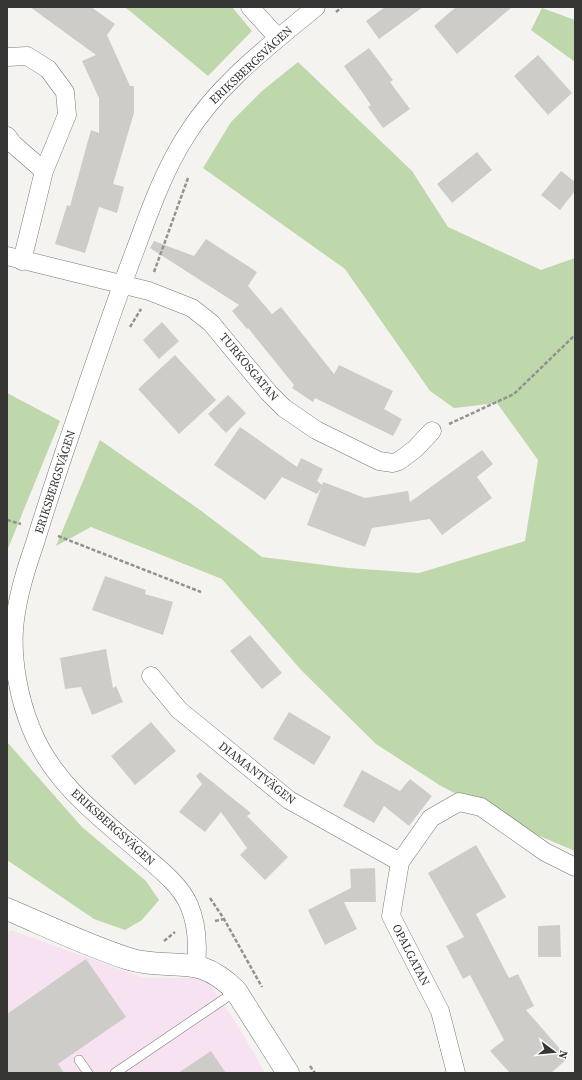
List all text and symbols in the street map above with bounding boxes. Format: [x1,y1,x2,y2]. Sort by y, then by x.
street label: ERIKSBERGSVÄGEN [206,22,296,108]
street label: TURKOSGATAN [216,330,282,404]
street label: ERIKSBERGSVÄGEN [31,428,79,536]
street label: DIAMANTVÄGEN [215,738,299,808]
street label: ERIKSBERGSVÄGEN [68,785,159,869]
street label: OPALGATAN [389,921,434,989]
north arrow [534,1032,574,1072]
text: N [555,1049,571,1061]

